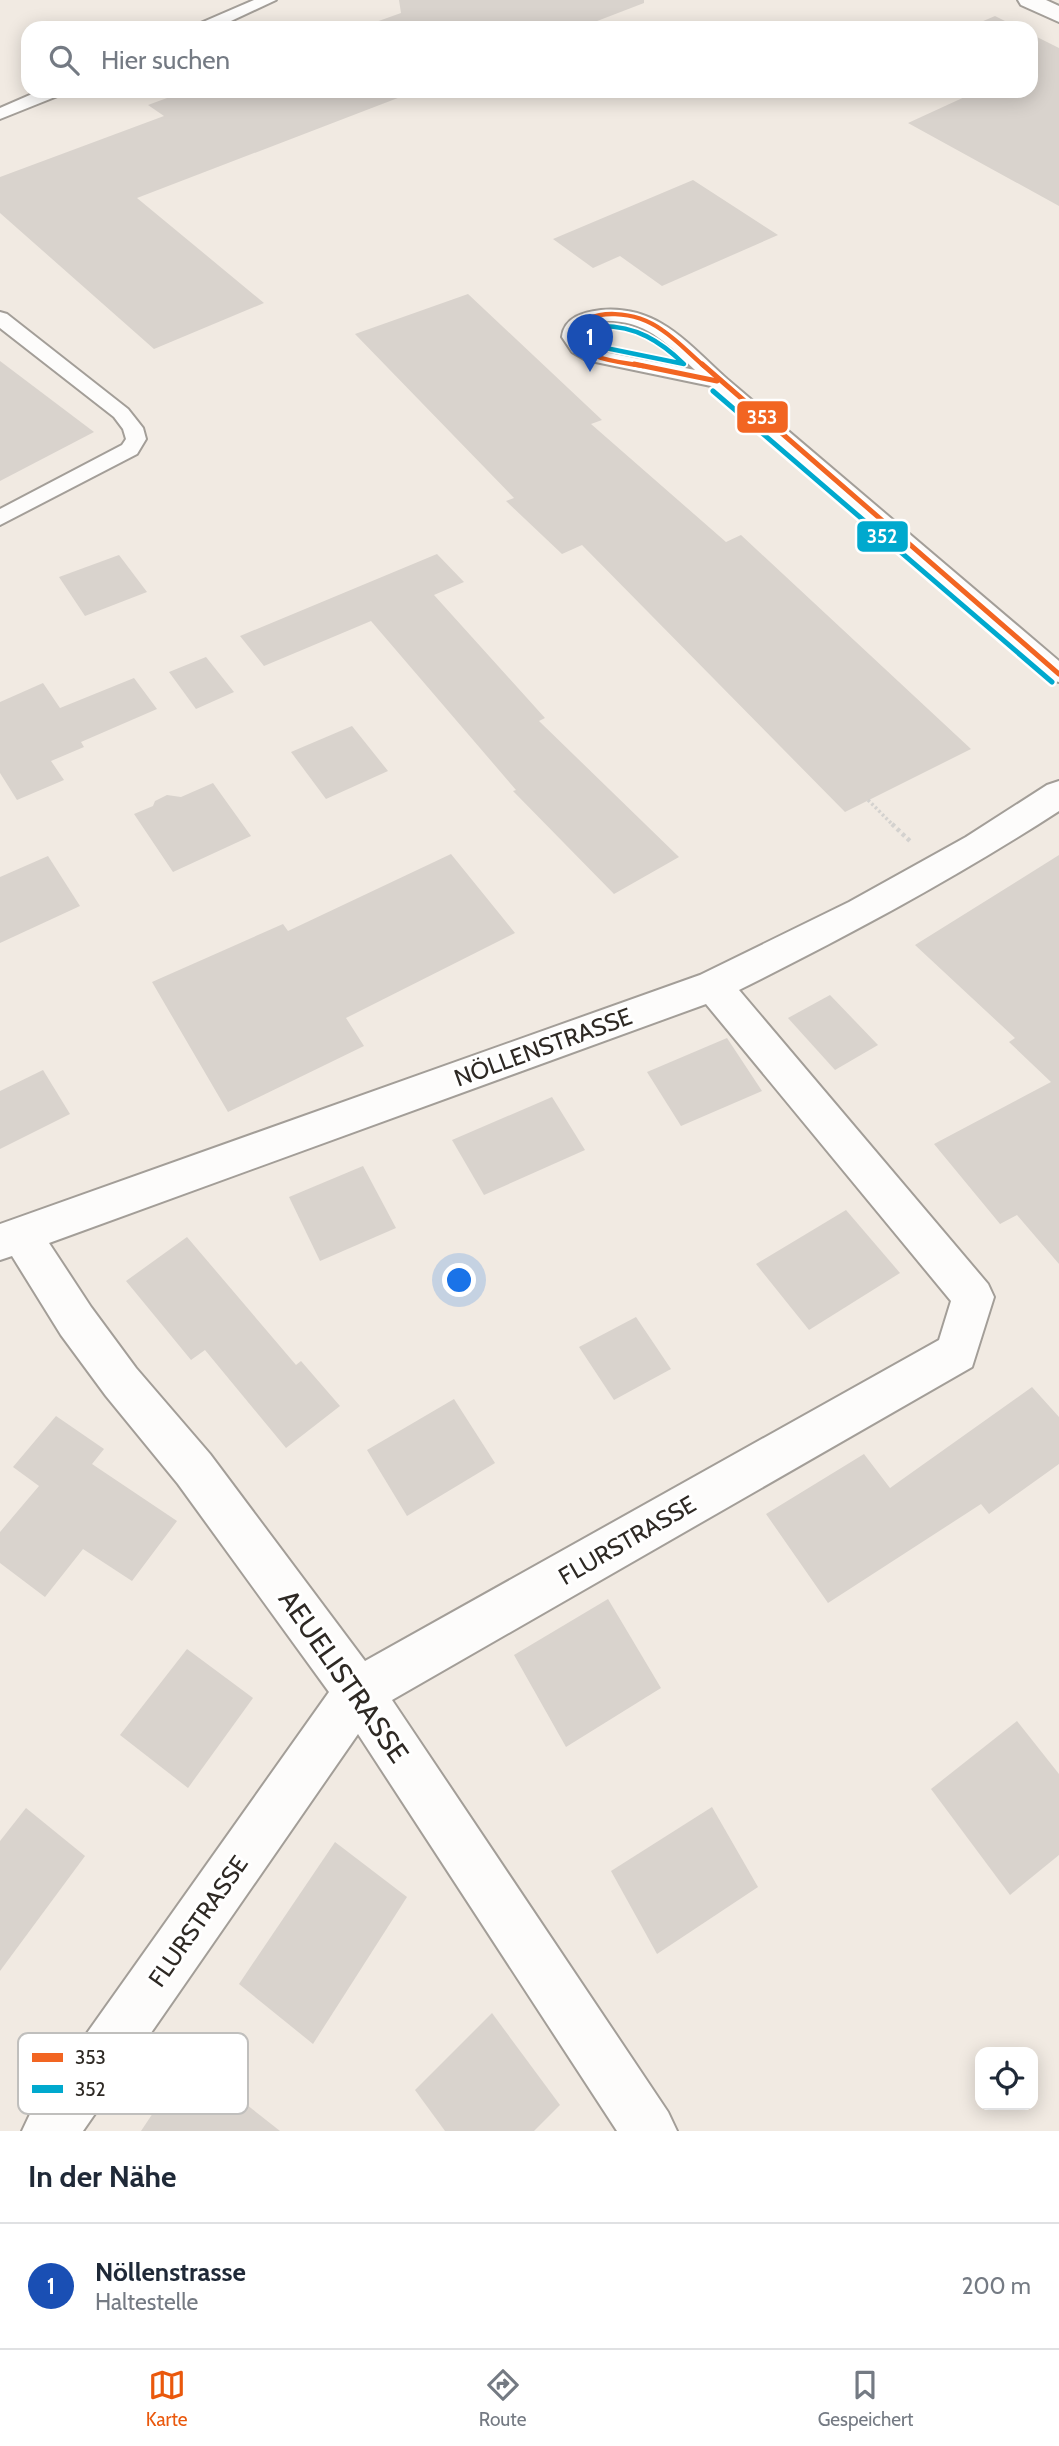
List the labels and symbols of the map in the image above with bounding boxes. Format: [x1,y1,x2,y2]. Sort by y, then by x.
pin: 1 [567,314,613,372]
line badge: 353 [736,400,789,434]
text: 353 [747,406,777,429]
line badge: 352 [856,520,909,553]
text: 352 [867,525,897,548]
street label: NÖLLENSTRASSE [450,1001,636,1093]
your location [442,1263,476,1297]
street label: FLURSTRASSE [553,1489,701,1591]
street label: AEUELISTRASSE [272,1583,416,1769]
street label: FLURSTRASSE [142,1850,254,1992]
legend [18,2033,248,2114]
text: 353 [75,2046,106,2069]
text: 352 [75,2078,106,2101]

